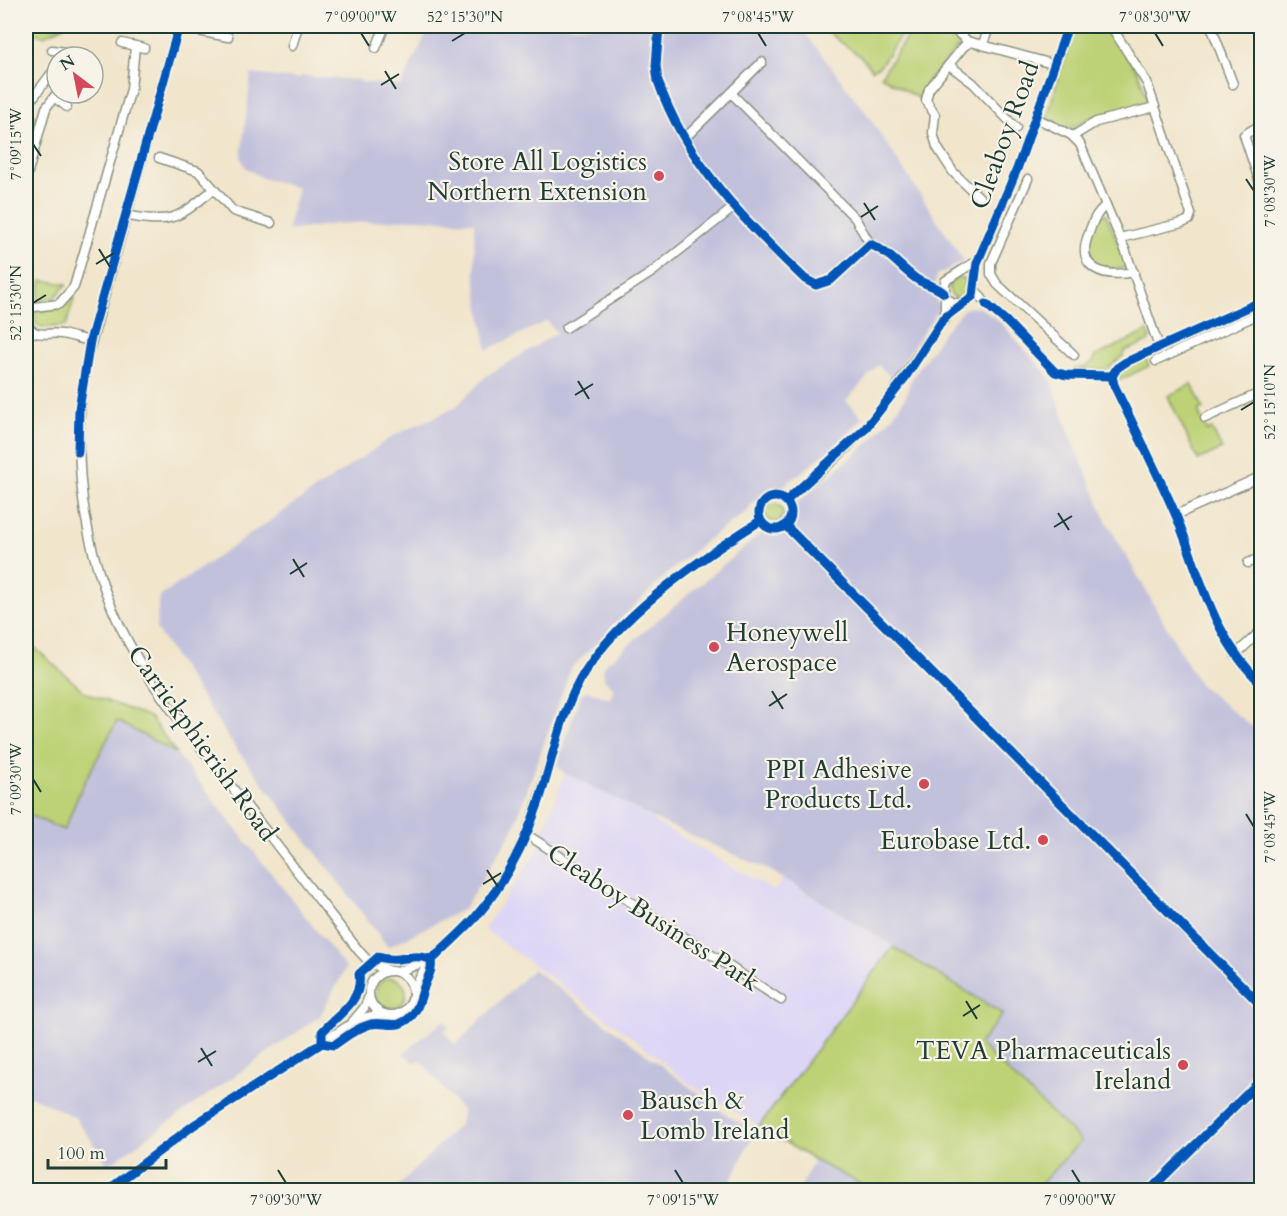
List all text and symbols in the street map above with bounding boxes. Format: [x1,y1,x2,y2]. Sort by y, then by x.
text: 7°09'00"W [325,7,398,27]
text: 52°15'30"N [427,7,503,27]
text: 7°08'45"W [722,7,795,27]
text: 7°08'30"W [1119,7,1192,27]
north arrow [45,45,105,105]
text: N [56,50,79,76]
street label: Cleaboy Road [961,56,1048,214]
text: 7°09'15"W [6,107,26,180]
place label: Store All Logistics Northern Extension [427,144,647,209]
text: 7°08'30"W [1260,154,1280,227]
marker: Store All Logistics Northern Extension [652,169,666,183]
text: 52°15'30"N [6,265,26,341]
text: 52°15'10"N [1260,364,1280,440]
place label: Honeywell Aerospace [726,615,848,680]
street label: Carrickphierish Road [120,638,286,848]
marker: Honeywell Aerospace [707,640,721,654]
text: 7°09'30"W [6,742,26,815]
place label: PPI Adhesive Products Ltd. [765,752,912,817]
marker: PPI Adhesive Products Ltd. [917,777,931,791]
text: 7°08'45"W [1260,790,1280,863]
place label: Eurobase Ltd. [880,823,1031,858]
marker: Eurobase Ltd. [1036,833,1050,847]
street label: Cleaboy Business Park [541,835,767,999]
place label: TEVA Pharmaceuticals Ireland [916,1033,1171,1098]
marker: TEVA Pharmaceuticals Ireland [1176,1058,1190,1072]
place label: Bausch & Lomb Ireland [640,1083,789,1148]
marker: Bausch & Lomb Ireland [621,1108,635,1122]
scale bar [48,1132,166,1170]
text: 100 m [57,1141,105,1166]
text: 7°09'30"W [250,1190,323,1210]
text: 7°09'15"W [647,1190,720,1210]
text: 7°09'00"W [1044,1190,1117,1210]

